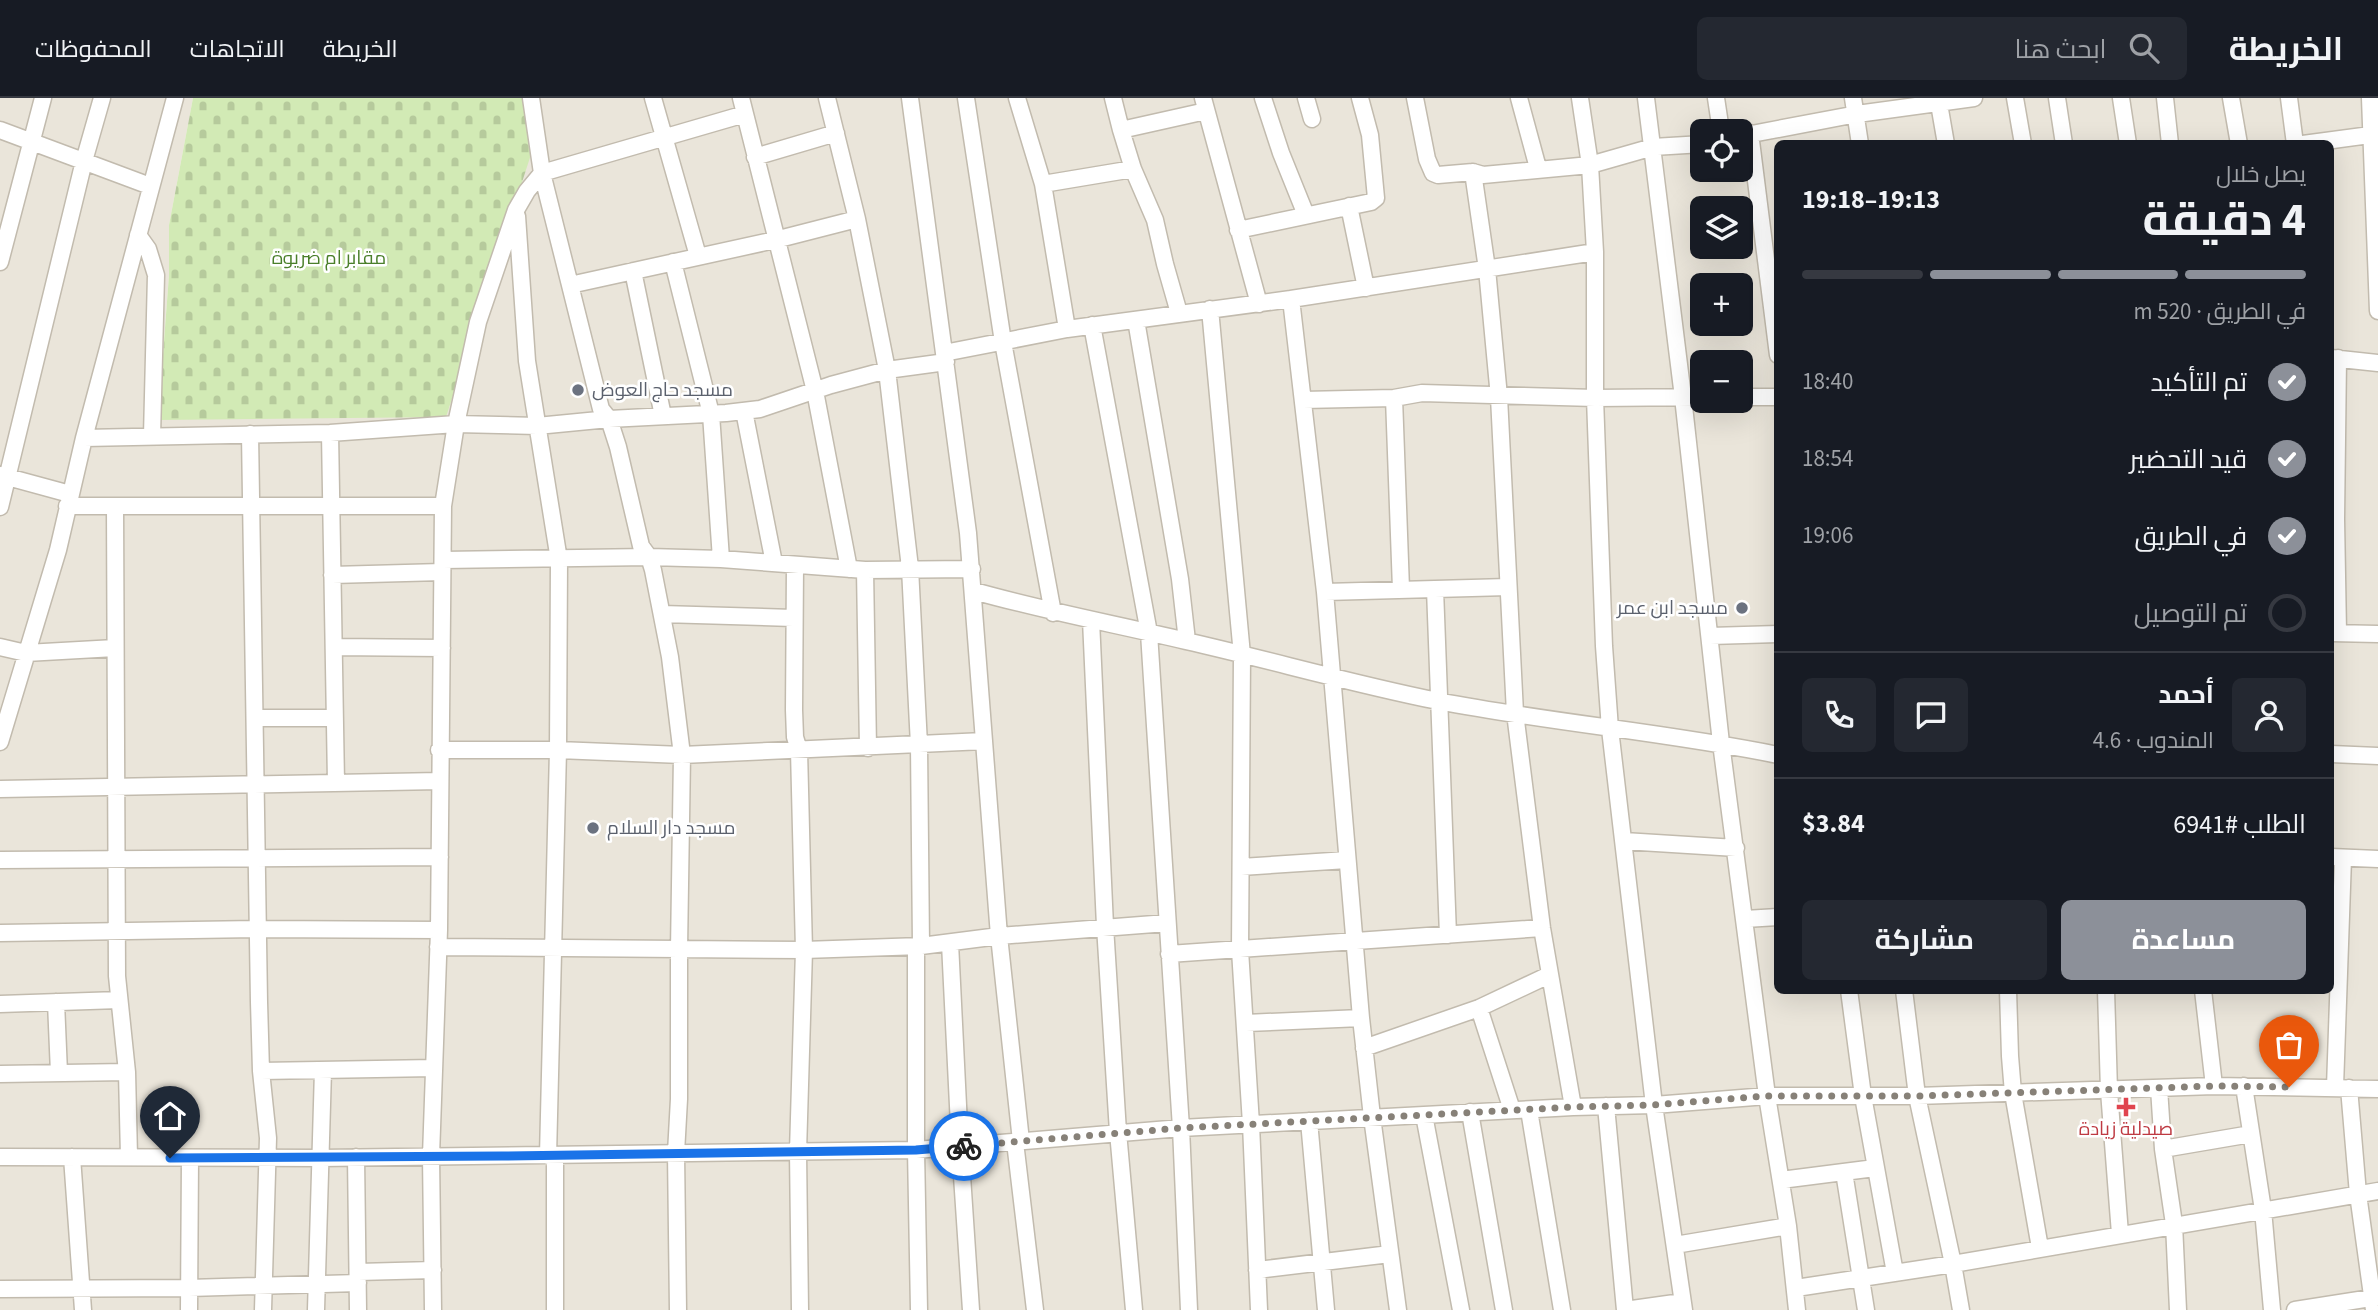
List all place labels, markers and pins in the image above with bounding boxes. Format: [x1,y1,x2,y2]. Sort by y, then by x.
place label: مسجد حاج العوض [592,377,733,404]
marker: مسجد حاج العوض [570,382,586,398]
place label: مسجد ابن عمر [1616,595,1728,622]
marker: مسجد ابن عمر [1734,600,1750,616]
place label: مسجد دار السلام [607,815,735,842]
marker: مسجد دار السلام [585,820,601,836]
pin [2259,1015,2319,1087]
pin [140,1086,200,1158]
marker: صيدلية زيادة [2118,1099,2134,1115]
place label: صيدلية زيادة [2079,1116,2173,1143]

